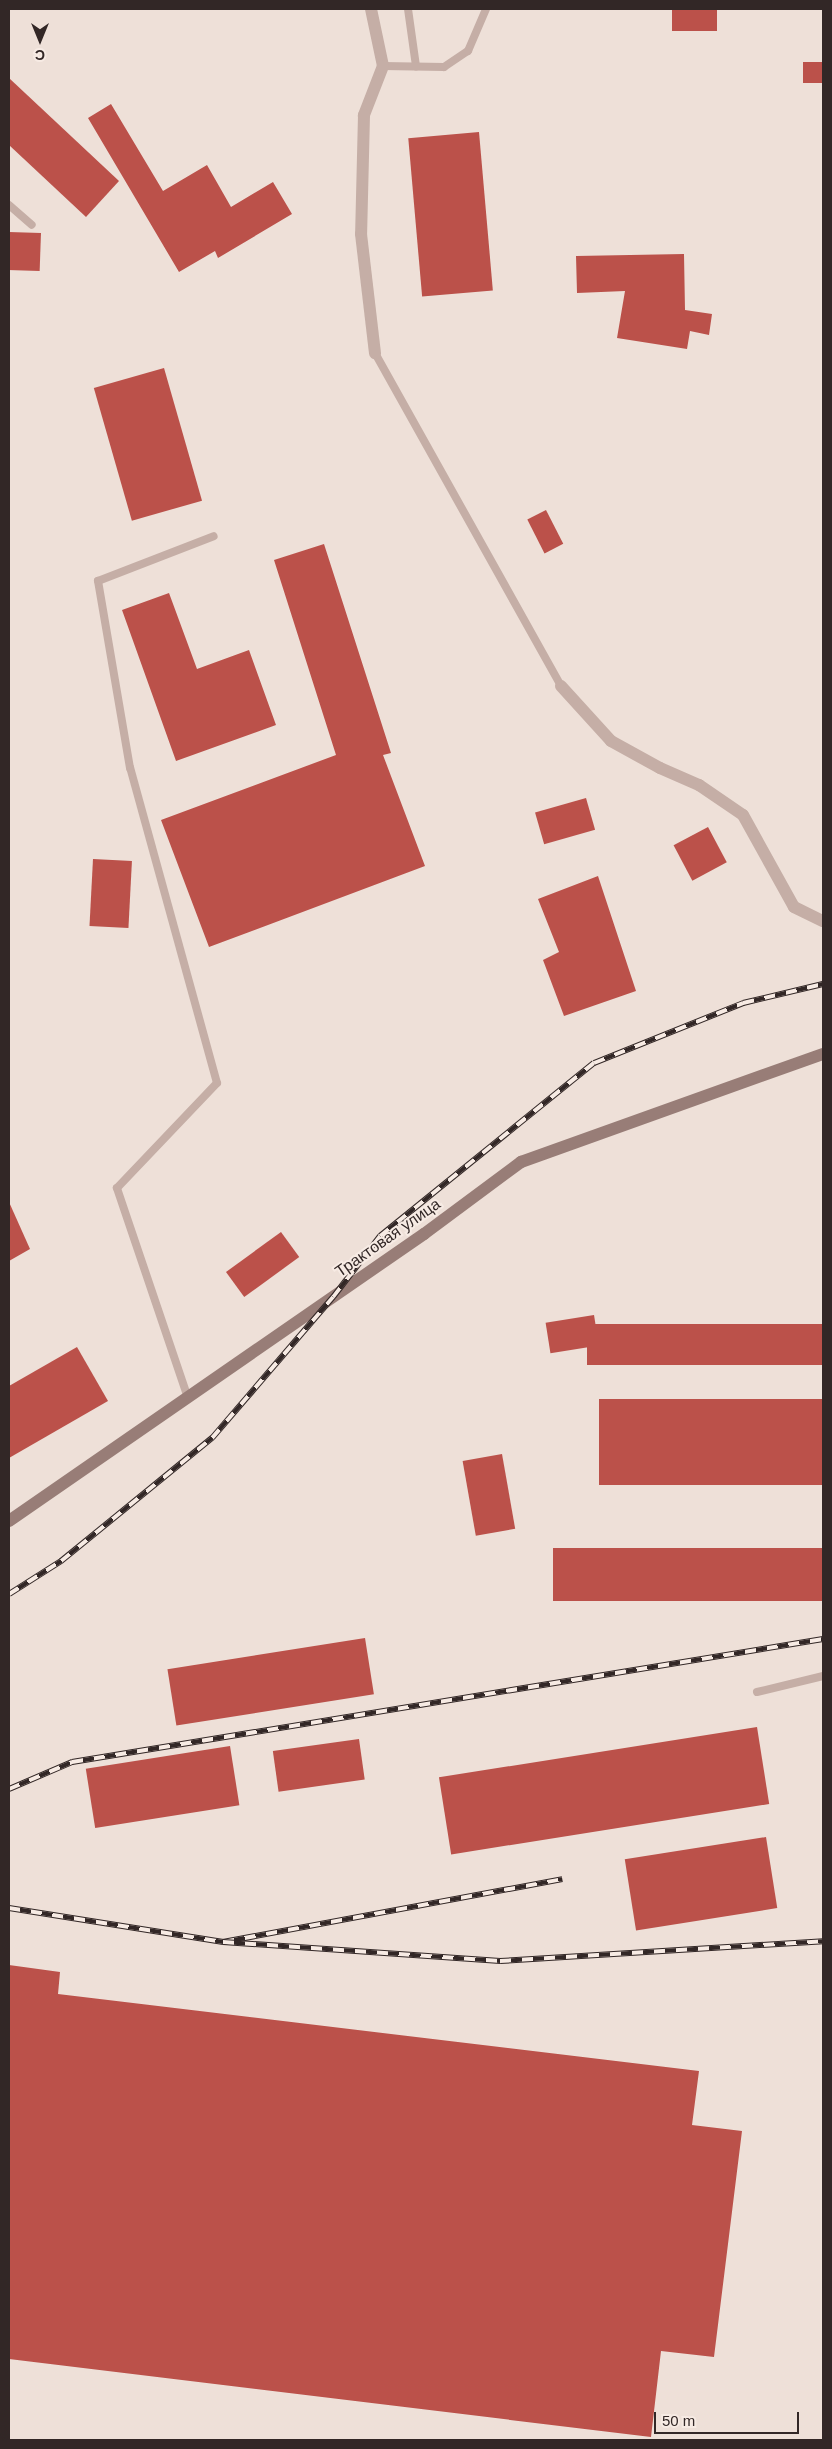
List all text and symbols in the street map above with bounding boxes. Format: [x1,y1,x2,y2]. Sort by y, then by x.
north arrow [15,15,65,65]
text: С [35,47,45,63]
street label: Трактовая улица [332,1195,444,1281]
scale bar [657,2402,802,2434]
text: 50 m [662,2412,695,2429]

